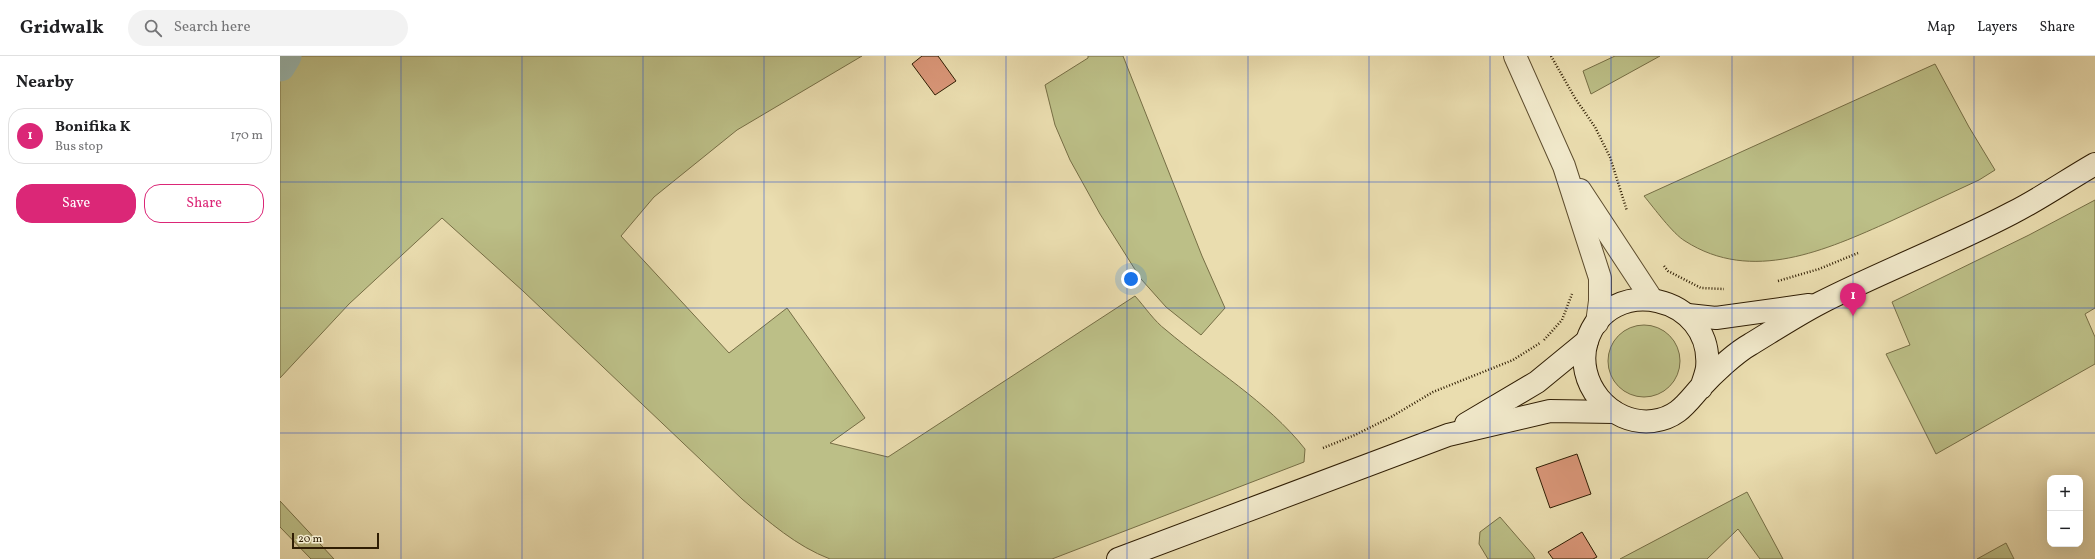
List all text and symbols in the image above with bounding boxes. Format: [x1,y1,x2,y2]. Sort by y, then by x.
search box [128,10,408,46]
text: Gridwalk [20,15,104,41]
icon: search [142,17,164,39]
text: Search here [174,17,251,38]
text: Map [1927,18,1955,37]
text: Layers [1977,18,2017,37]
text: Share [2039,18,2075,37]
text: Nearby [16,71,74,94]
text: Bonifika K [55,117,131,138]
text: 1 [27,127,33,145]
text: 170 m [230,127,263,145]
text: Bus stop [55,138,103,156]
button: Save [16,184,136,223]
button: Share [144,184,264,223]
your location [1121,269,1141,289]
pin: 1 [1840,283,1866,316]
map controls [2047,475,2083,547]
button: + [2047,475,2083,511]
button: − [2047,511,2083,547]
scale bar [292,531,379,550]
text: 20 m [298,532,322,547]

